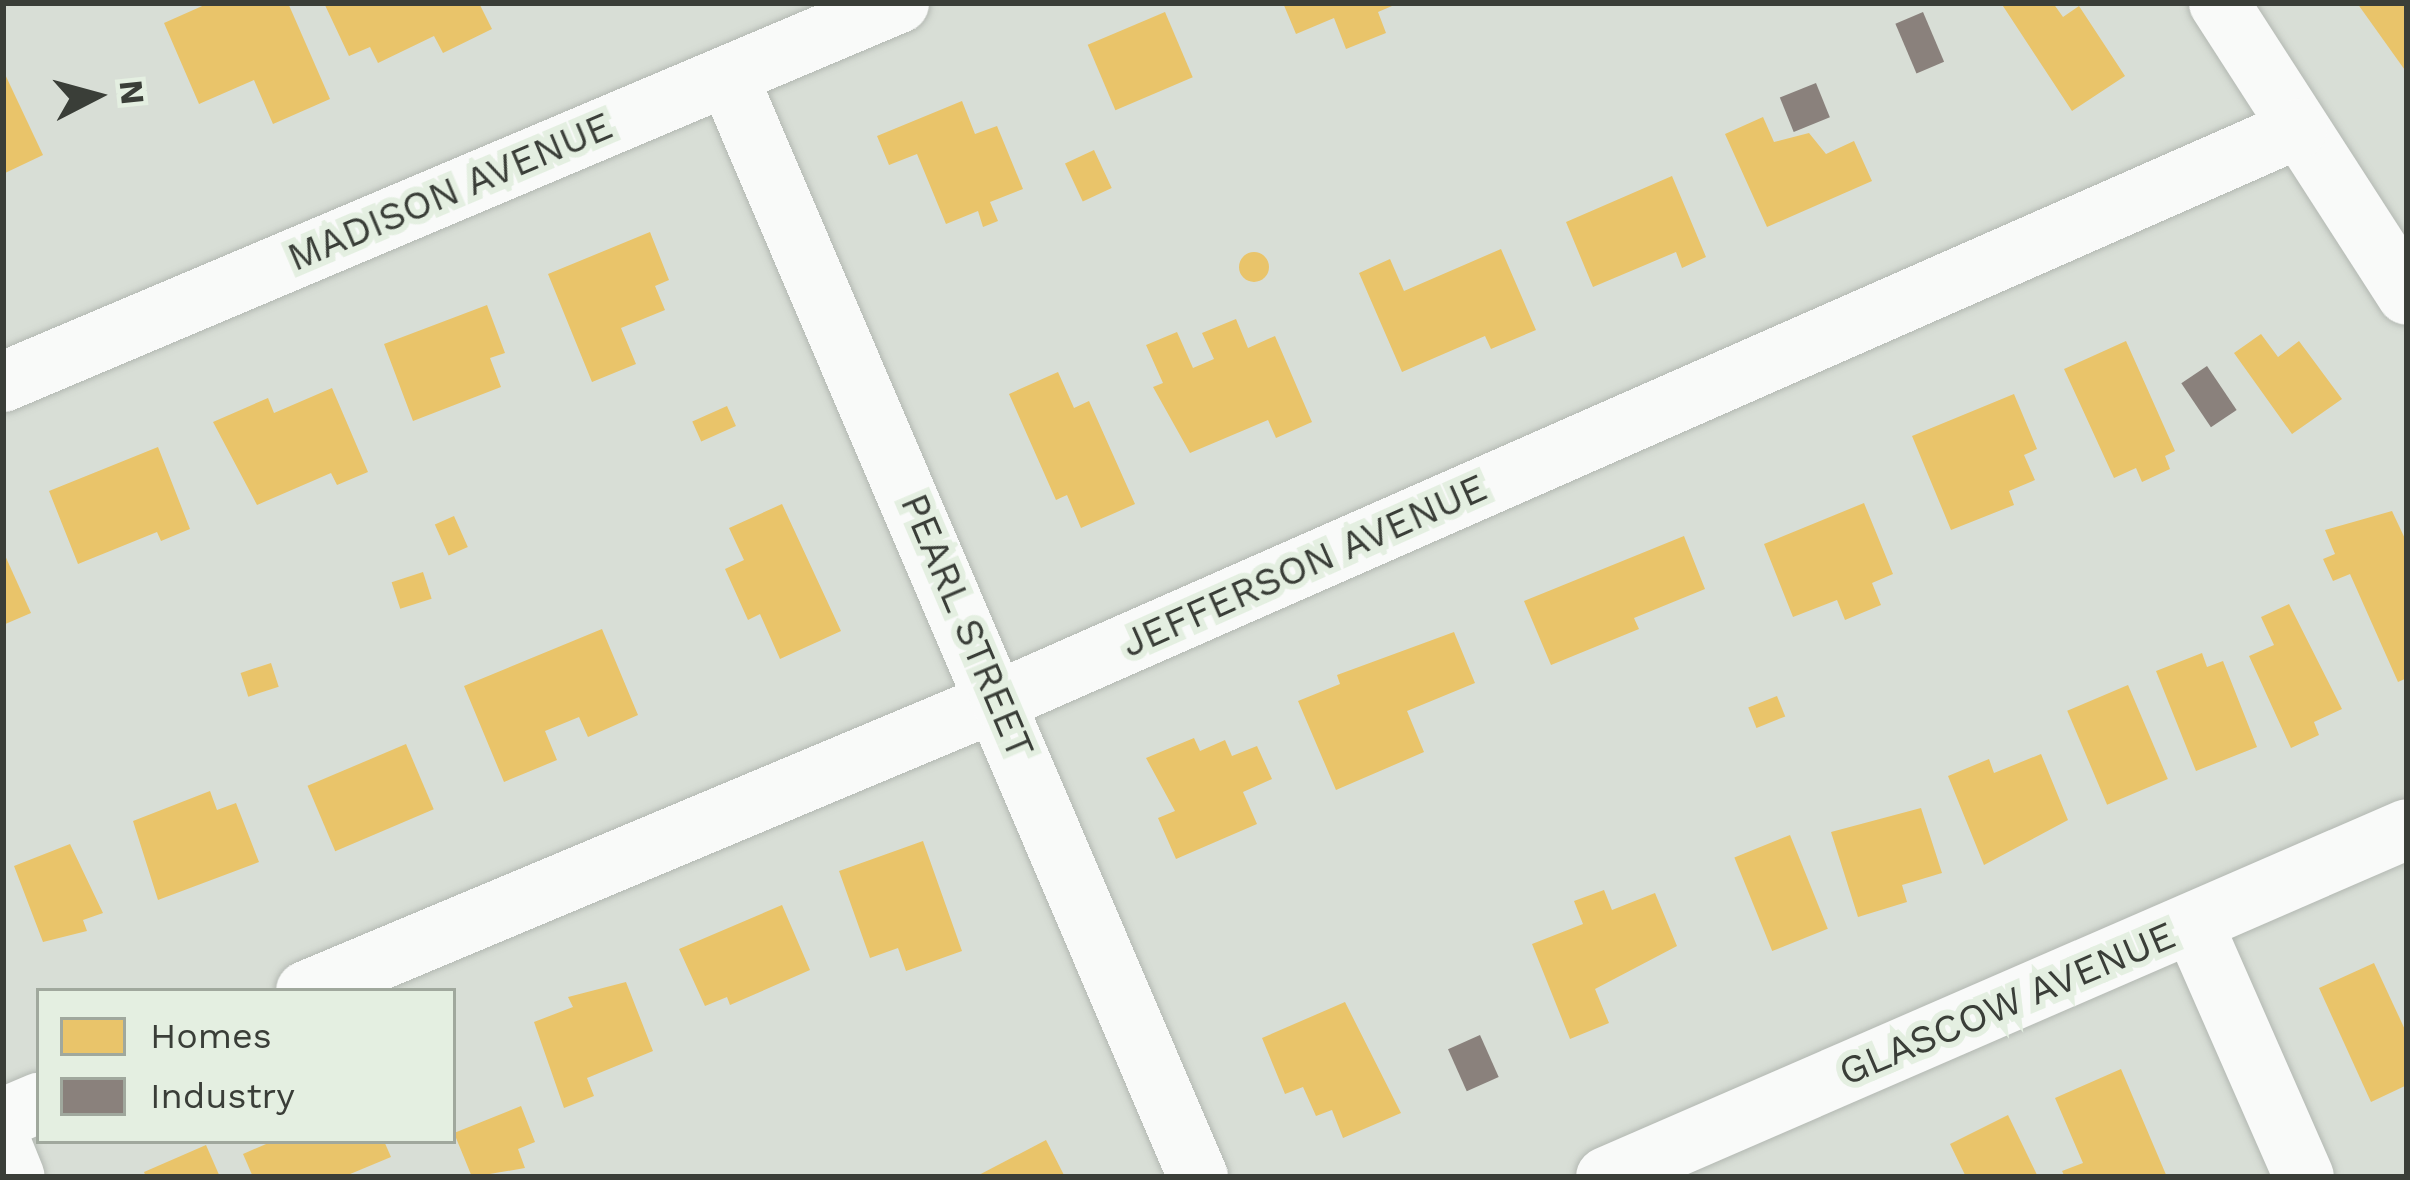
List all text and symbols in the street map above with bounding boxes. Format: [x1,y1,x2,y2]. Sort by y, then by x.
north arrow [36,36,156,156]
text: N [112,78,153,106]
street label: MADISON AVENUE [280,102,620,282]
street label: JEFFERSON AVENUE [1114,464,1494,668]
street label: PEARL STREET [890,486,1044,766]
street label: GLASCOW AVENUE [1831,912,2183,1096]
legend [36,988,456,1144]
text: Homes [150,1015,272,1057]
text: Industry [150,1075,295,1117]

